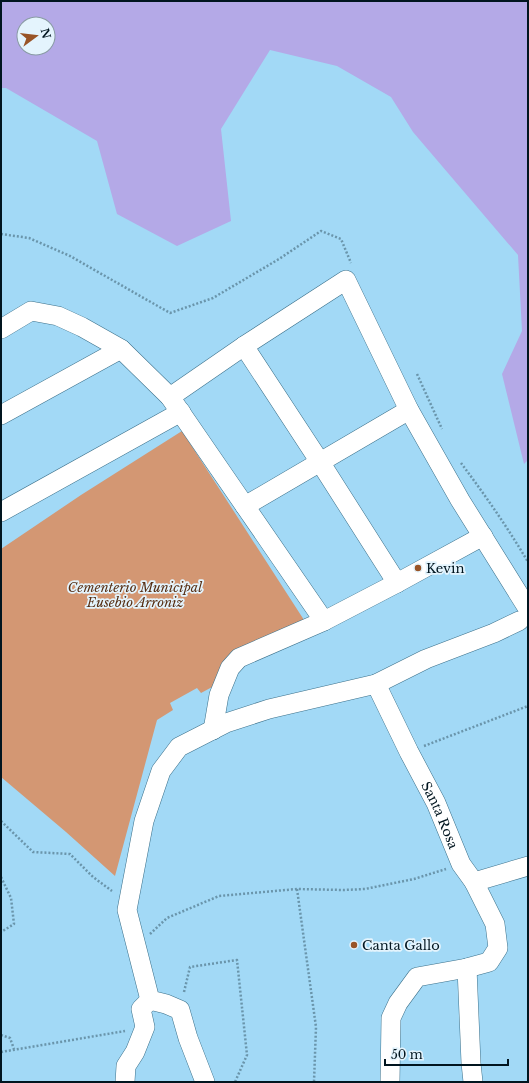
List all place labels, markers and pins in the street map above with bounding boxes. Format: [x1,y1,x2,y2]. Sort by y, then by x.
place label: Kevin [426,560,464,577]
marker: Kevin [413,563,423,573]
place label: Canta Gallo [362,937,440,954]
marker: Canta Gallo [349,940,359,950]

